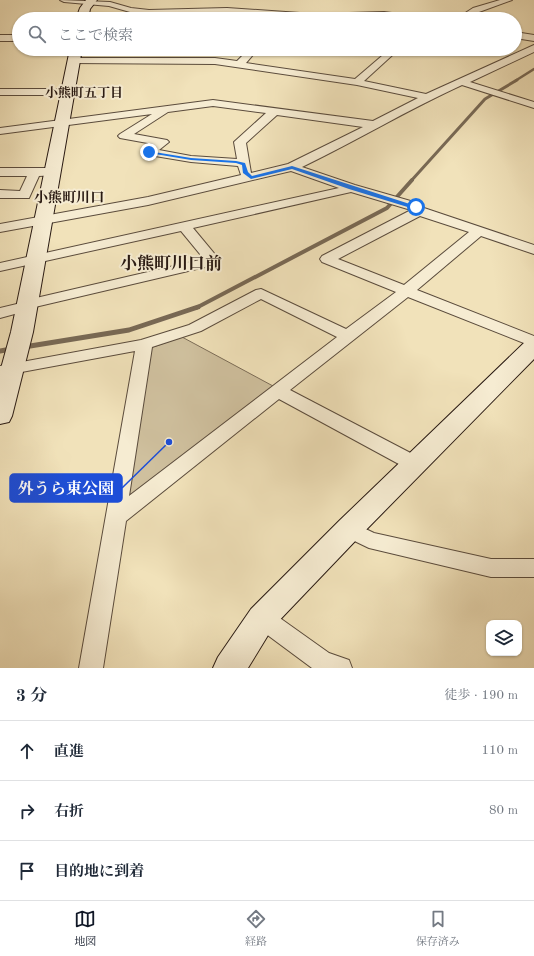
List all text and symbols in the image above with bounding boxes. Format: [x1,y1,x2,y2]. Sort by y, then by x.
search box [12,12,522,56]
icon: search [26,23,48,45]
text: ここで検索 [58,29,133,44]
district label: 小熊町五丁目 [45,85,123,100]
route end [140,143,158,161]
district label: 小熊町川口 [34,190,104,205]
route start [407,198,425,216]
district label: 小熊町川口前 [120,254,222,273]
callout: 外うら東公園 [10,474,122,502]
text: 外うら東公園 [18,480,114,498]
map controls [486,620,522,656]
button: layers [486,620,522,656]
text: 3 分 [16,688,48,705]
text: 徒歩 · 190 m [444,689,518,702]
icon: ahead [16,740,38,762]
text: 110 m [481,744,518,757]
text: 直進 [54,745,84,760]
icon: right [16,800,38,822]
text: 80 m [489,804,518,817]
text: 右折 [54,805,84,820]
icon: arrive [16,860,38,882]
text: 目的地に到着 [54,865,144,880]
tab: 地図 [74,908,96,950]
tab: 経路 [245,908,267,950]
tab: 保存済み [416,908,460,950]

